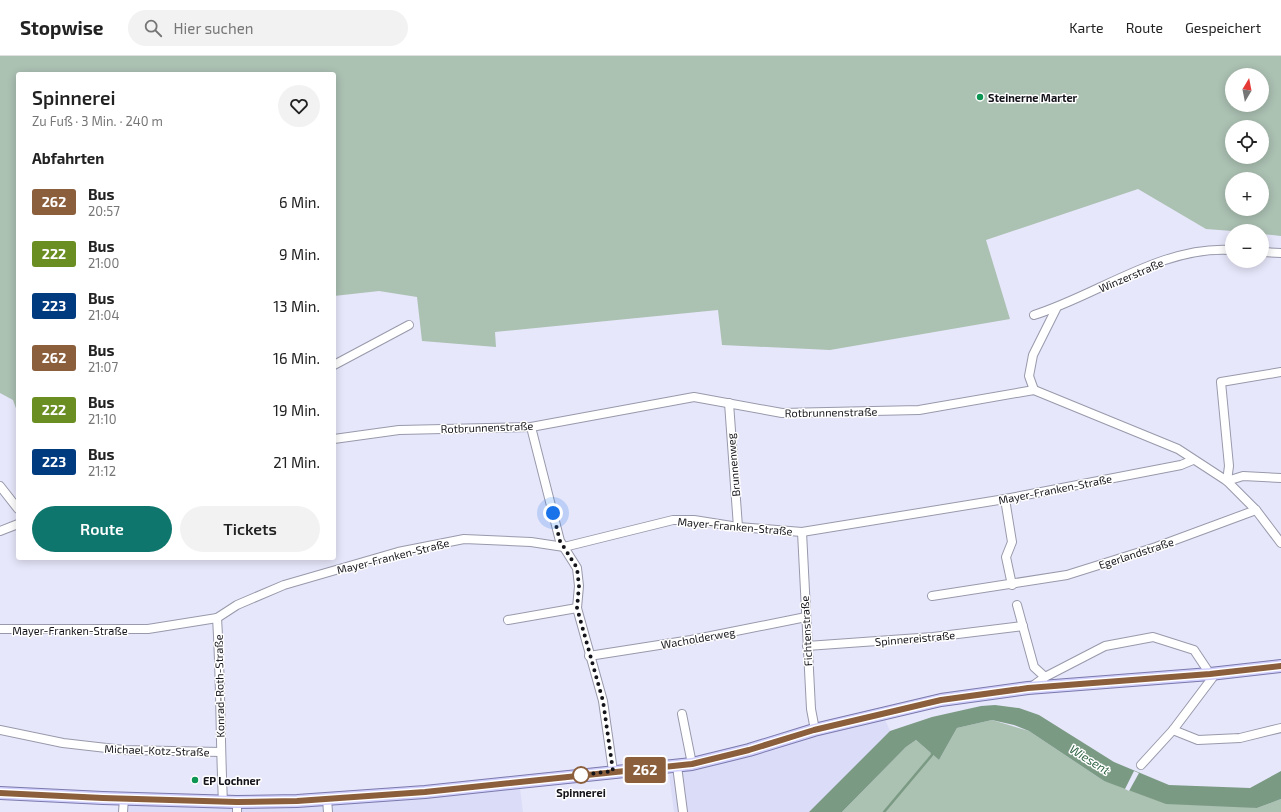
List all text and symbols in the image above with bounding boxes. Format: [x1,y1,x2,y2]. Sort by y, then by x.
search box [128,10,408,46]
text: Stopwise [20,16,104,39]
icon: search [142,17,164,39]
text: Hier suchen [174,19,253,37]
text: Karte [1069,19,1104,36]
text: Route [1126,19,1163,36]
text: Gespeichert [1185,19,1261,36]
north arrow [1225,68,1269,112]
map controls [1225,68,1269,268]
button: heart [278,85,320,127]
text: Spinnerei [32,86,115,109]
place label: Steinerne Marter [988,91,1078,104]
marker: Steinerne Marter [975,92,985,102]
text: Zu Fuß · 3 Min. · 240 m [32,113,163,129]
button: locate [1225,120,1269,164]
text: Abfahrten [32,149,104,167]
button: + [1225,172,1269,216]
text: Bus [88,185,114,203]
text: 262 [42,193,66,210]
text: 6 Min. [279,193,320,211]
text: 20:57 [88,203,120,219]
button: − [1225,224,1269,268]
text: Bus [88,237,114,255]
text: 222 [42,245,66,262]
text: 9 Min. [279,245,320,263]
text: 21:00 [88,255,119,271]
street label: Winzerstraße [1097,255,1165,294]
text: Bus [88,289,114,307]
text: 223 [42,297,66,314]
text: 13 Min. [273,297,320,315]
text: 21:04 [88,307,119,323]
text: Bus [88,341,114,359]
text: 262 [42,349,66,366]
text: 16 Min. [273,349,320,367]
text: 21:07 [88,359,118,375]
text: Bus [88,393,114,411]
text: 222 [42,401,66,418]
text: 19 Min. [273,401,320,419]
street label: Rotbrunnenstraße [785,405,878,419]
text: 21:10 [88,411,117,427]
street label: Rotbrunnenstraße [440,419,534,435]
street label: Brunnenweg [724,433,742,497]
text: Bus [88,445,114,463]
text: 223 [42,453,66,470]
text: 21 Min. [273,453,320,471]
text: 21:12 [88,463,116,479]
street label: Mayer-Franken-Straße [997,472,1113,506]
your location [543,503,563,523]
button: Route [32,506,172,552]
button: Tickets [180,506,320,552]
street label: Mayer-Franken-Straße [677,514,793,538]
street label: Egerlandstraße [1097,535,1175,571]
street label: Mayer-Franken-Straße [335,536,451,576]
street label: Fichtenstraße [798,595,814,667]
street label: Mayer-Franken-Straße [12,624,128,637]
street label: Wacholderweg [660,625,736,651]
street label: Spinnereistraße [874,628,956,648]
street label: Konrad-Roth-Straße [212,634,226,738]
water label: Wiesent [1067,741,1113,777]
street label: Michael-Kotz-Straße [104,742,210,758]
line badge: 262 [622,757,668,783]
text: 262 [633,761,657,778]
marker: Spinnerei [572,766,590,784]
place label: EP Lochner [203,774,261,787]
marker: EP Lochner [190,775,200,785]
place label: Spinnerei [556,786,606,799]

